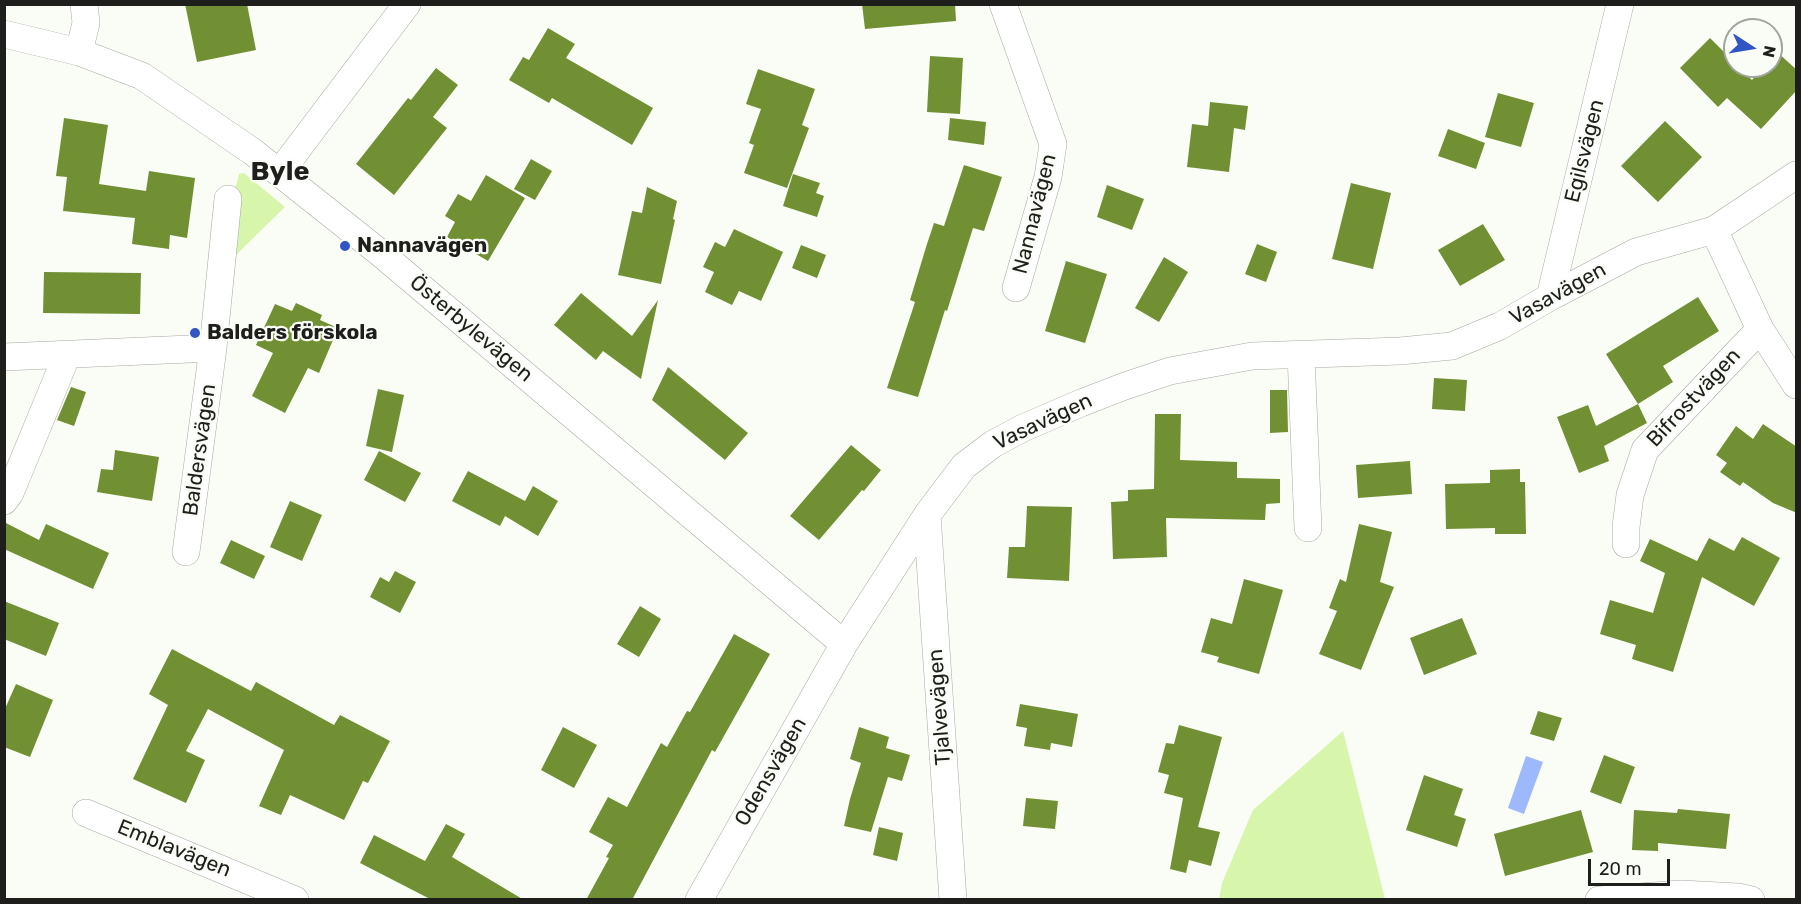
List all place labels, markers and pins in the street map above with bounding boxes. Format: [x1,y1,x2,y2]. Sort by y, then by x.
place label: Nannavägen [357,233,487,259]
marker: Nannavägen [338,239,352,253]
place label: Balders förskola [207,320,378,346]
marker: Balders förskola [188,326,202,340]

